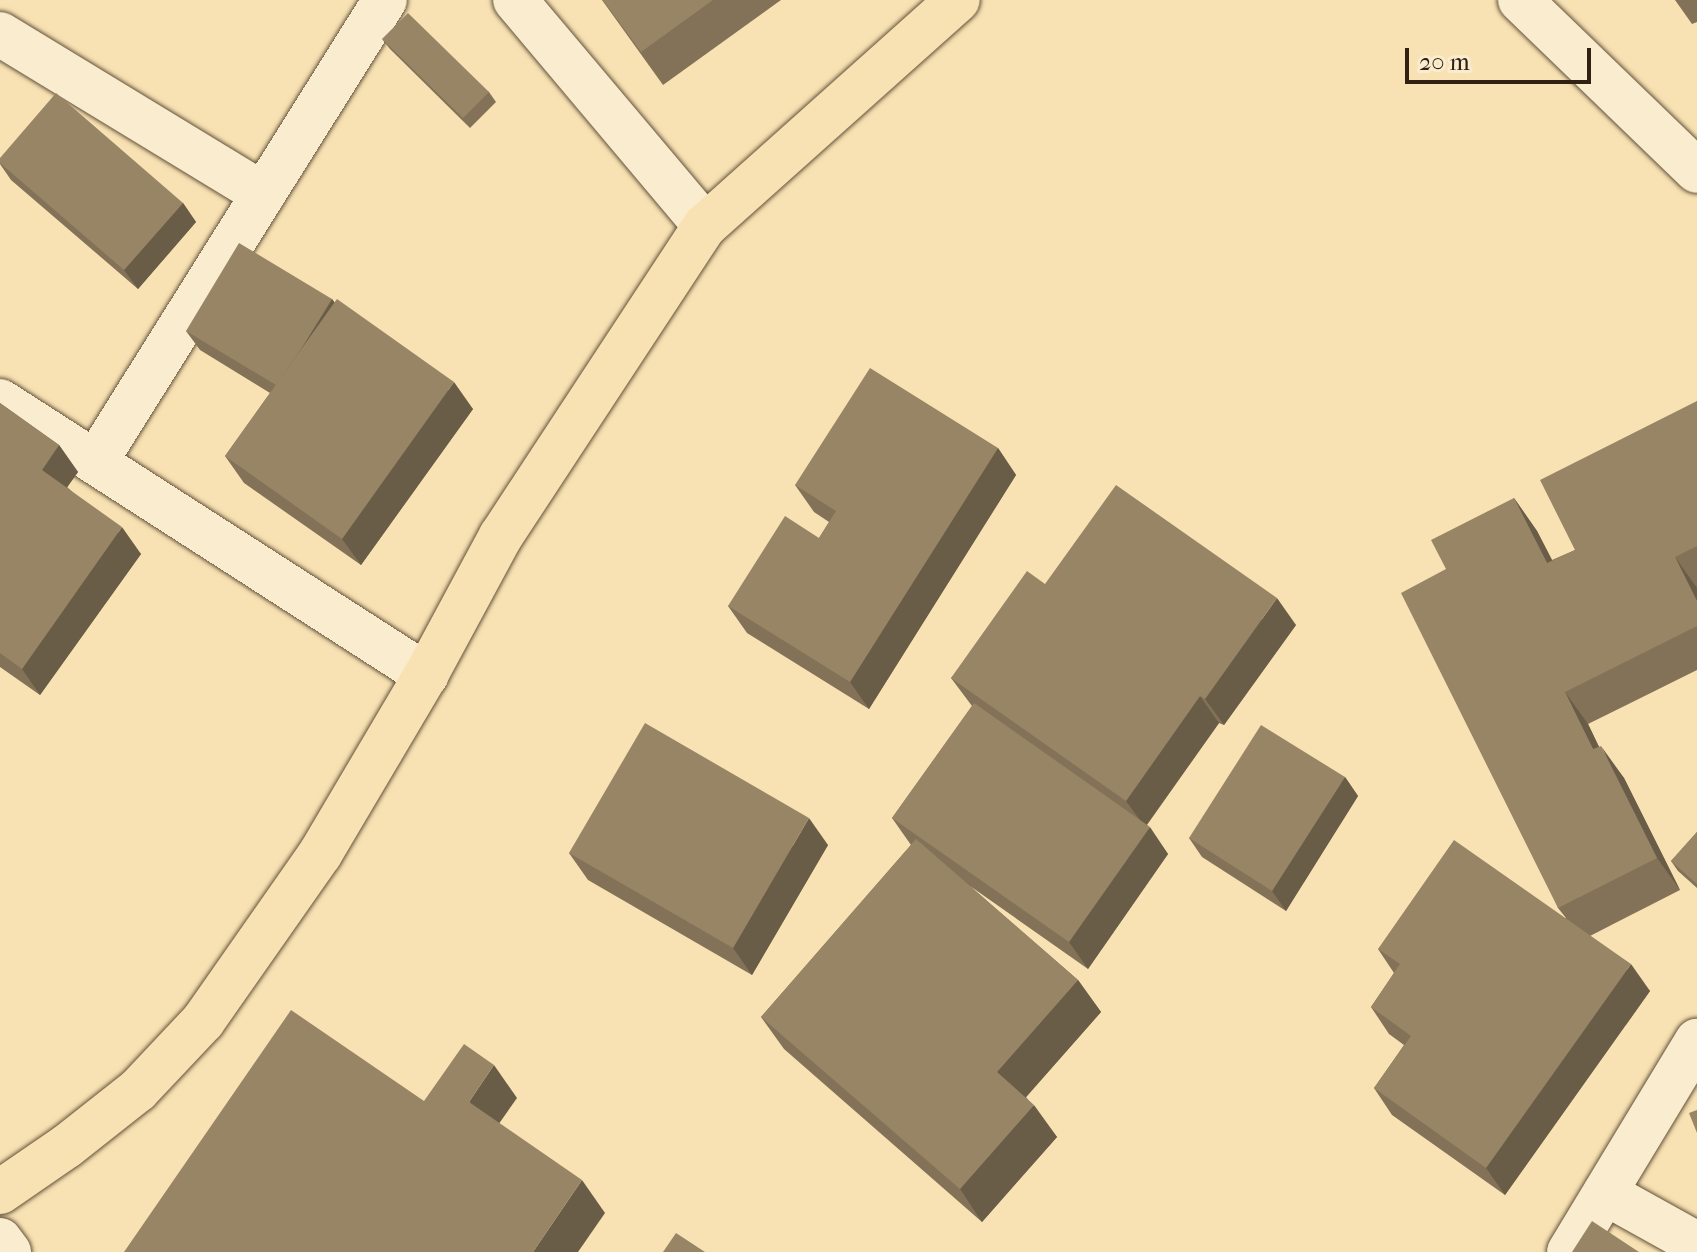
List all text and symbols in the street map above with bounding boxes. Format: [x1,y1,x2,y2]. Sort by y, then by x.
scale bar [1409,32,1595,82]
text: 20 m [1419,48,1470,76]

